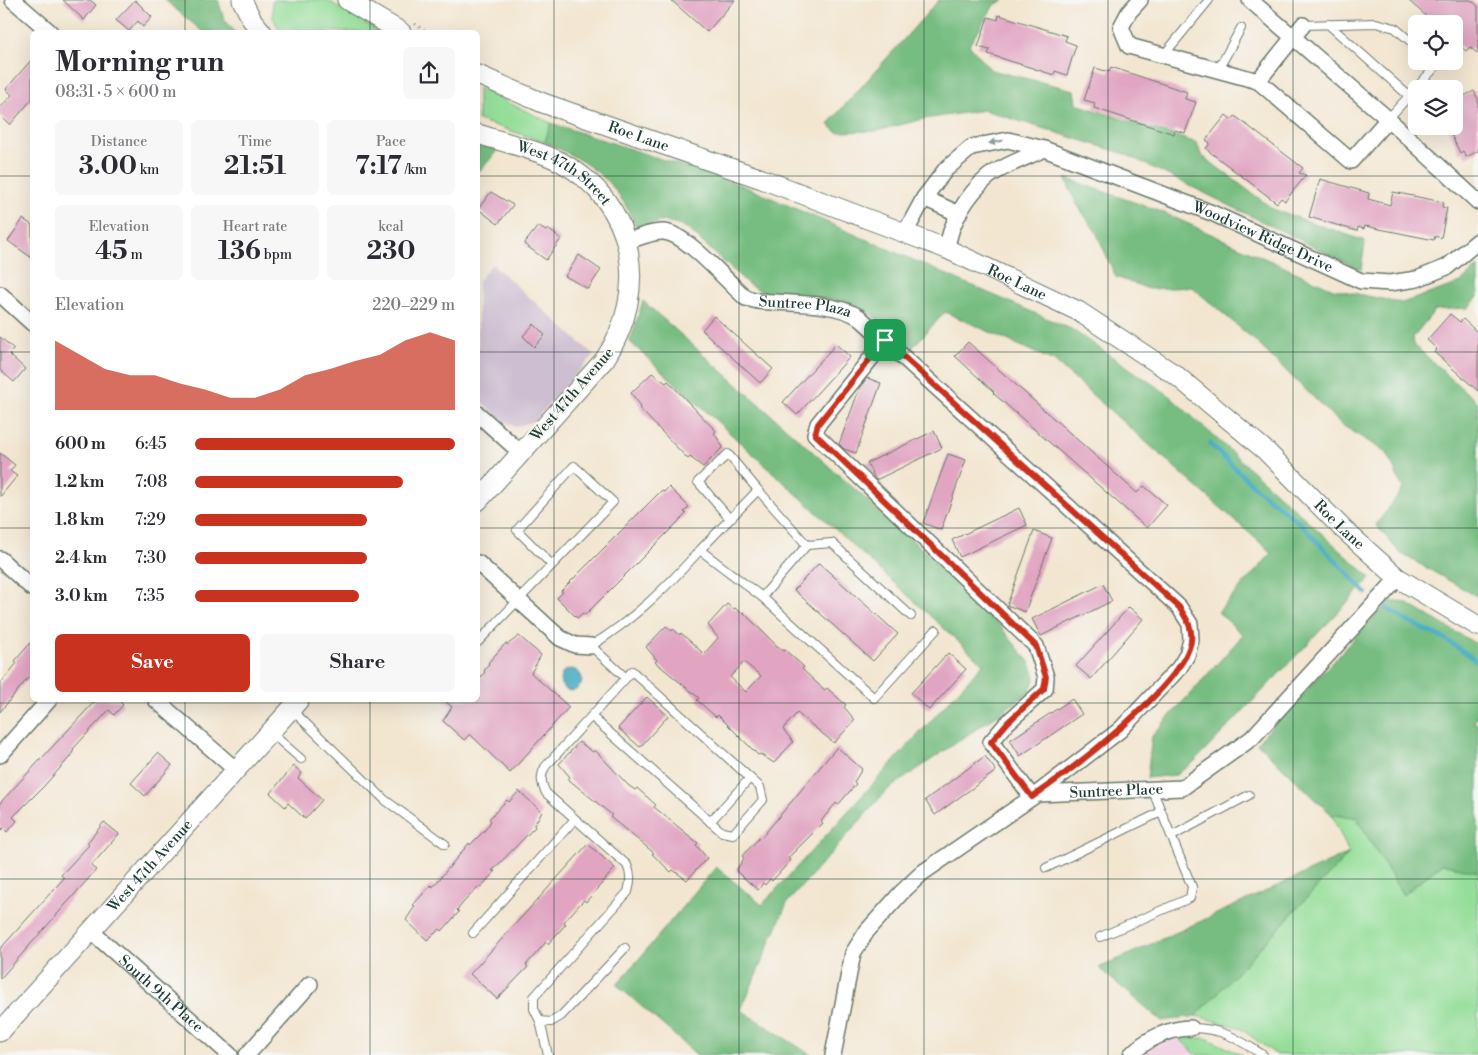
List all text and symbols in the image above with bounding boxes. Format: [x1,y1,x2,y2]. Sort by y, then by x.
map controls [1408,15,1463,135]
button: locate [1408,15,1463,70]
text: Morning run [55,45,224,80]
button: share [403,47,455,99]
button: layers [1408,80,1463,135]
text: 08:31 · 5 × 600 m [55,82,177,102]
street label: Roe Lane [605,117,672,156]
text: Distance [91,133,147,151]
text: Time [238,133,272,151]
text: Pace [376,133,406,151]
street label: West 47th Street [514,137,616,210]
one-way arrow [988,139,1004,147]
text: 3.00 [79,151,137,182]
text: 21:51 [224,151,286,182]
text: 7:17 [355,151,402,182]
text: km [137,161,159,179]
text: /km [402,161,427,179]
street label: Woodview Ridge Drive [1189,197,1336,277]
text: Elevation [89,218,149,236]
text: Heart rate [223,218,287,236]
text: kcal [378,218,404,236]
text: 45 [95,236,128,267]
text: 136 [218,236,261,267]
text: 230 [367,236,415,267]
text: m [128,246,143,264]
text: bpm [261,246,292,264]
street label: Roe Lane [984,261,1050,305]
street label: Suntree Plaza [758,292,855,322]
text: Elevation [55,295,124,315]
text: 220–229 m [372,295,455,315]
pin [864,319,906,361]
icon: arrive [871,326,899,354]
street label: West 47th Avenue [526,344,618,446]
text: 600 m [55,434,105,454]
text: 6:45 [135,434,167,454]
text: 1.2 km [55,472,104,492]
text: 7:08 [135,472,167,492]
street label: Roe Lane [1310,496,1368,554]
text: 1.8 km [55,510,104,530]
text: 7:29 [135,510,166,530]
text: 2.4 km [55,548,107,568]
text: 7:30 [135,548,166,568]
text: 3.0 km [55,586,108,606]
text: 7:35 [135,586,165,606]
button: Save [55,634,250,692]
button: Share [260,634,455,692]
street label: Suntree Place [1069,780,1164,803]
street label: West 47th Avenue [103,816,197,917]
street label: South 9th Place [114,951,207,1037]

